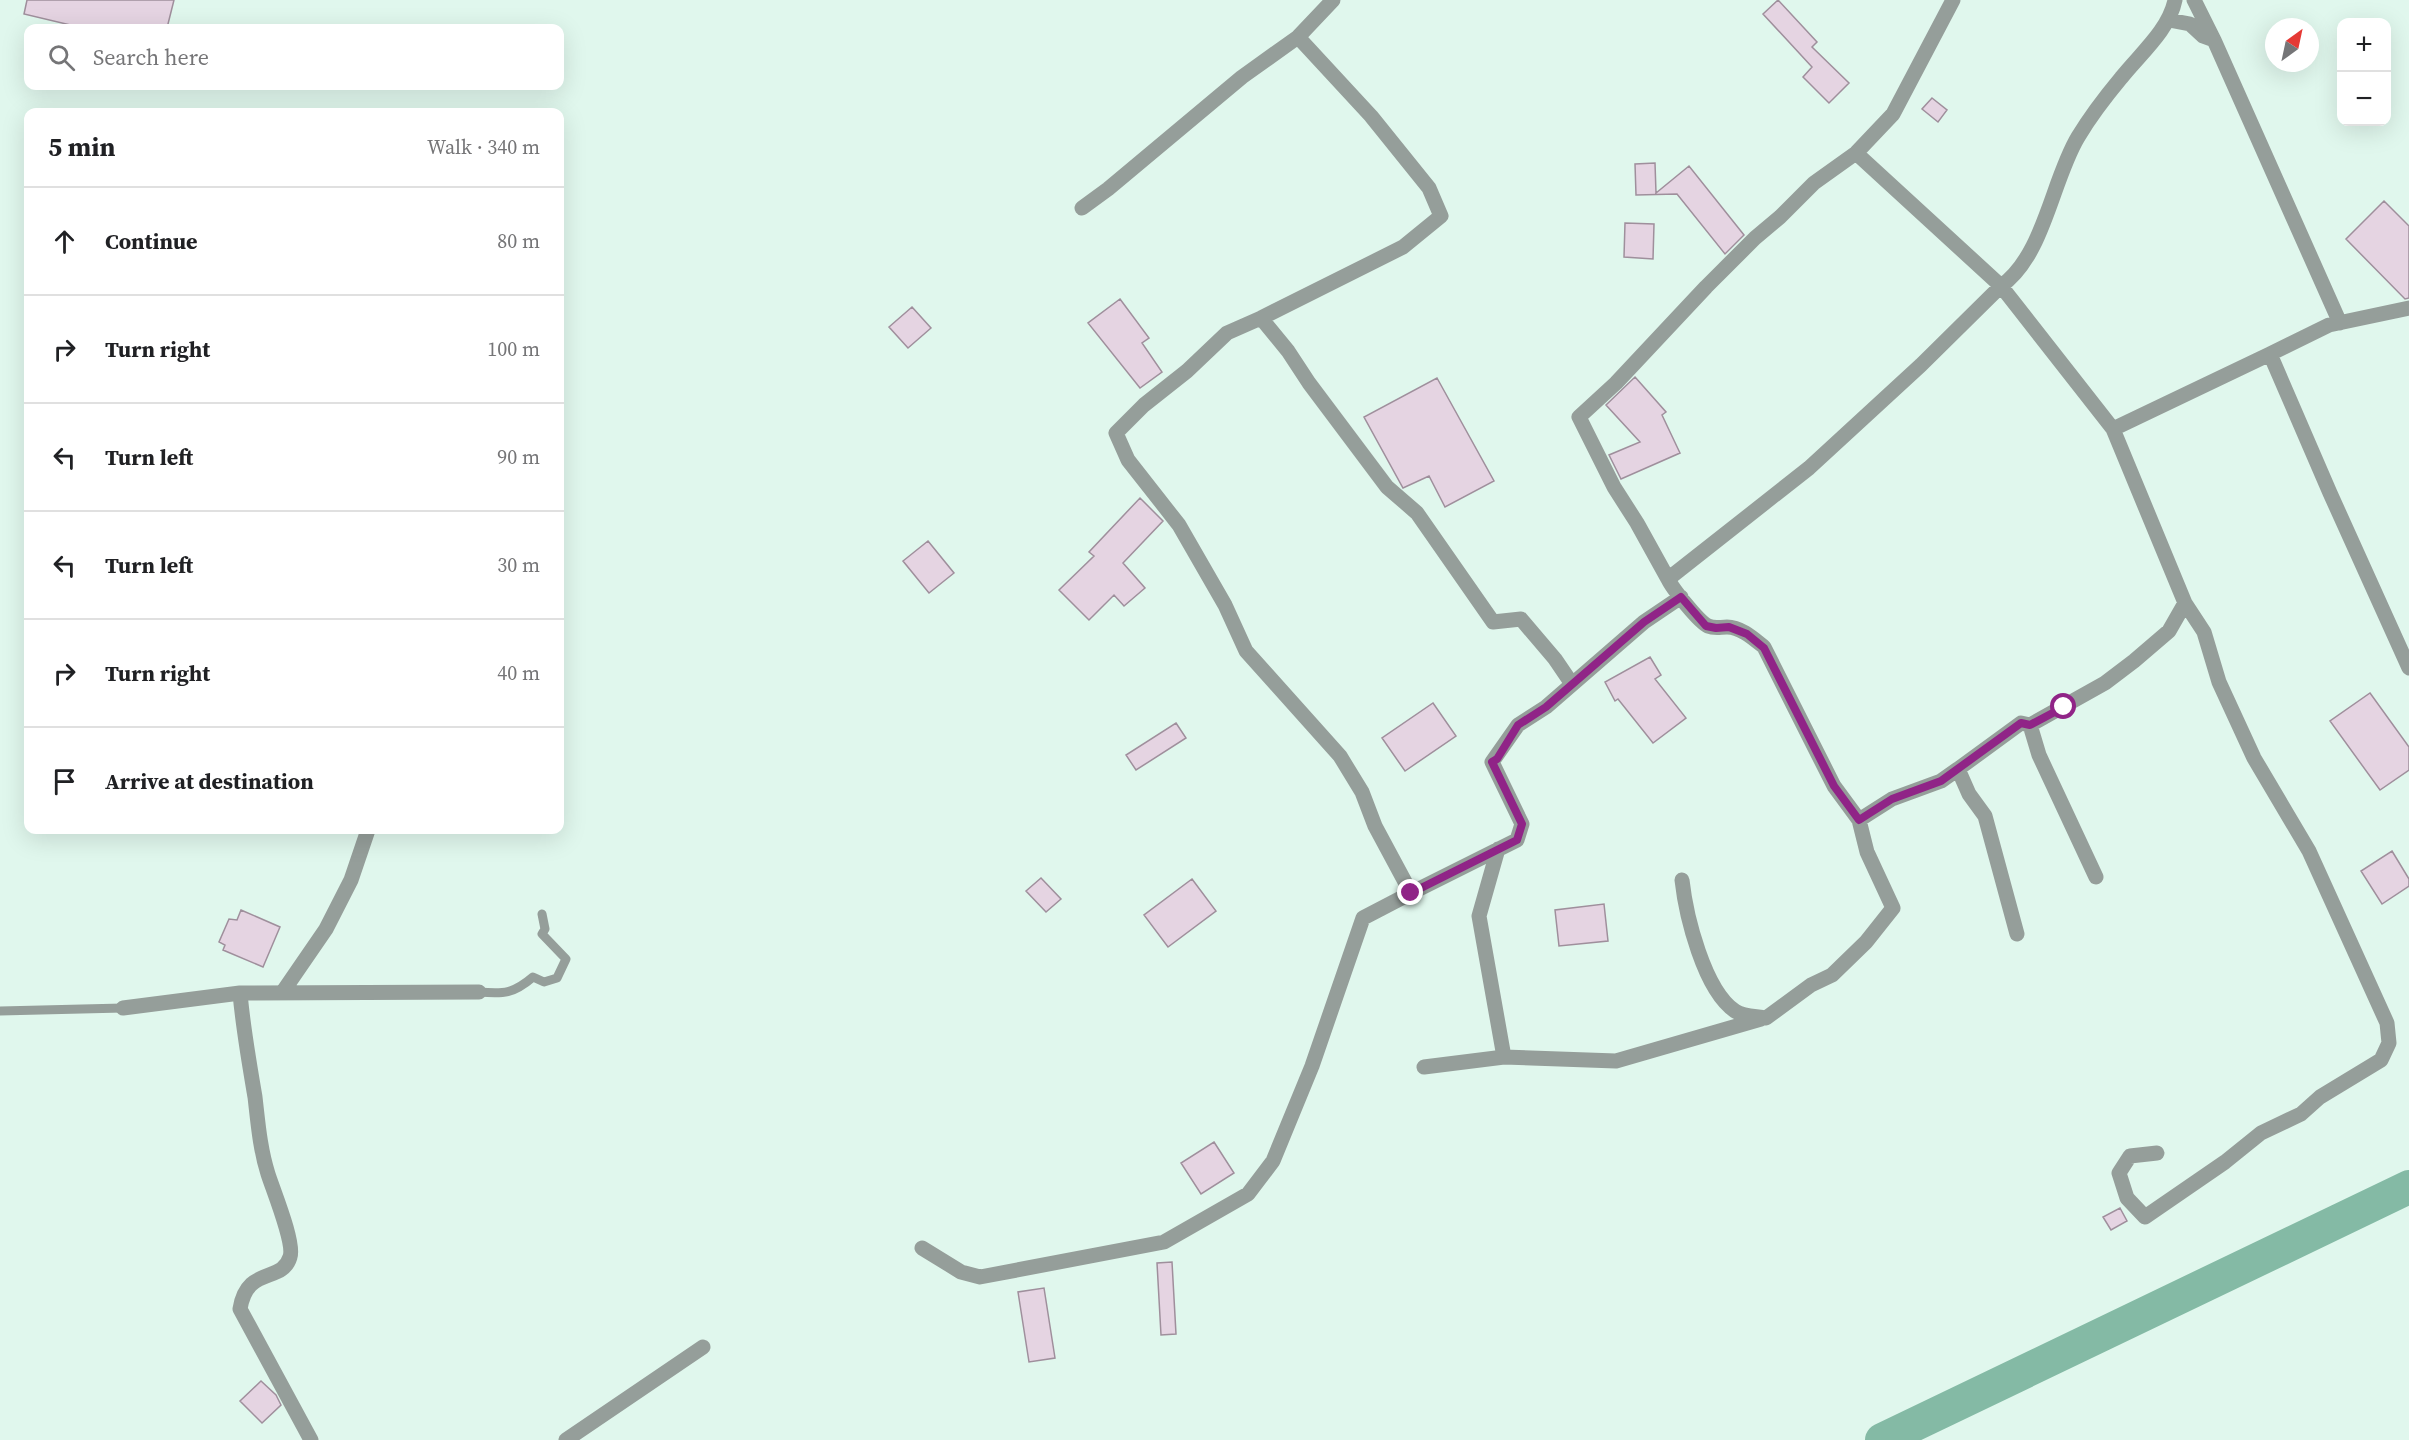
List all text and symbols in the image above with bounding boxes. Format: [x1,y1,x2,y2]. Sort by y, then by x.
north arrow [2265,18,2319,72]
map controls [2337,18,2391,126]
button: + [2337,18,2391,72]
search box [24,24,564,90]
icon: search [45,41,78,74]
text: Search here [93,42,209,72]
button: − [2337,72,2391,126]
text: 5 min [48,129,115,165]
text: Walk · 340 m [427,133,540,161]
icon: ahead [48,225,81,258]
text: Continue [105,226,198,256]
text: 80 m [497,227,540,255]
icon: right [48,333,81,366]
text: Turn right [105,334,210,364]
text: 100 m [487,335,540,363]
icon: left [48,441,81,474]
text: Turn left [105,442,193,472]
text: 90 m [497,443,540,471]
icon: left [48,549,81,582]
text: Turn left [105,550,193,580]
text: 30 m [497,551,540,579]
icon: right [48,657,81,690]
text: Turn right [105,658,210,688]
text: 40 m [497,659,540,687]
route start [2050,693,2076,719]
icon: arrive [48,765,81,798]
text: Arrive at destination [105,766,314,796]
route end [1397,879,1423,905]

